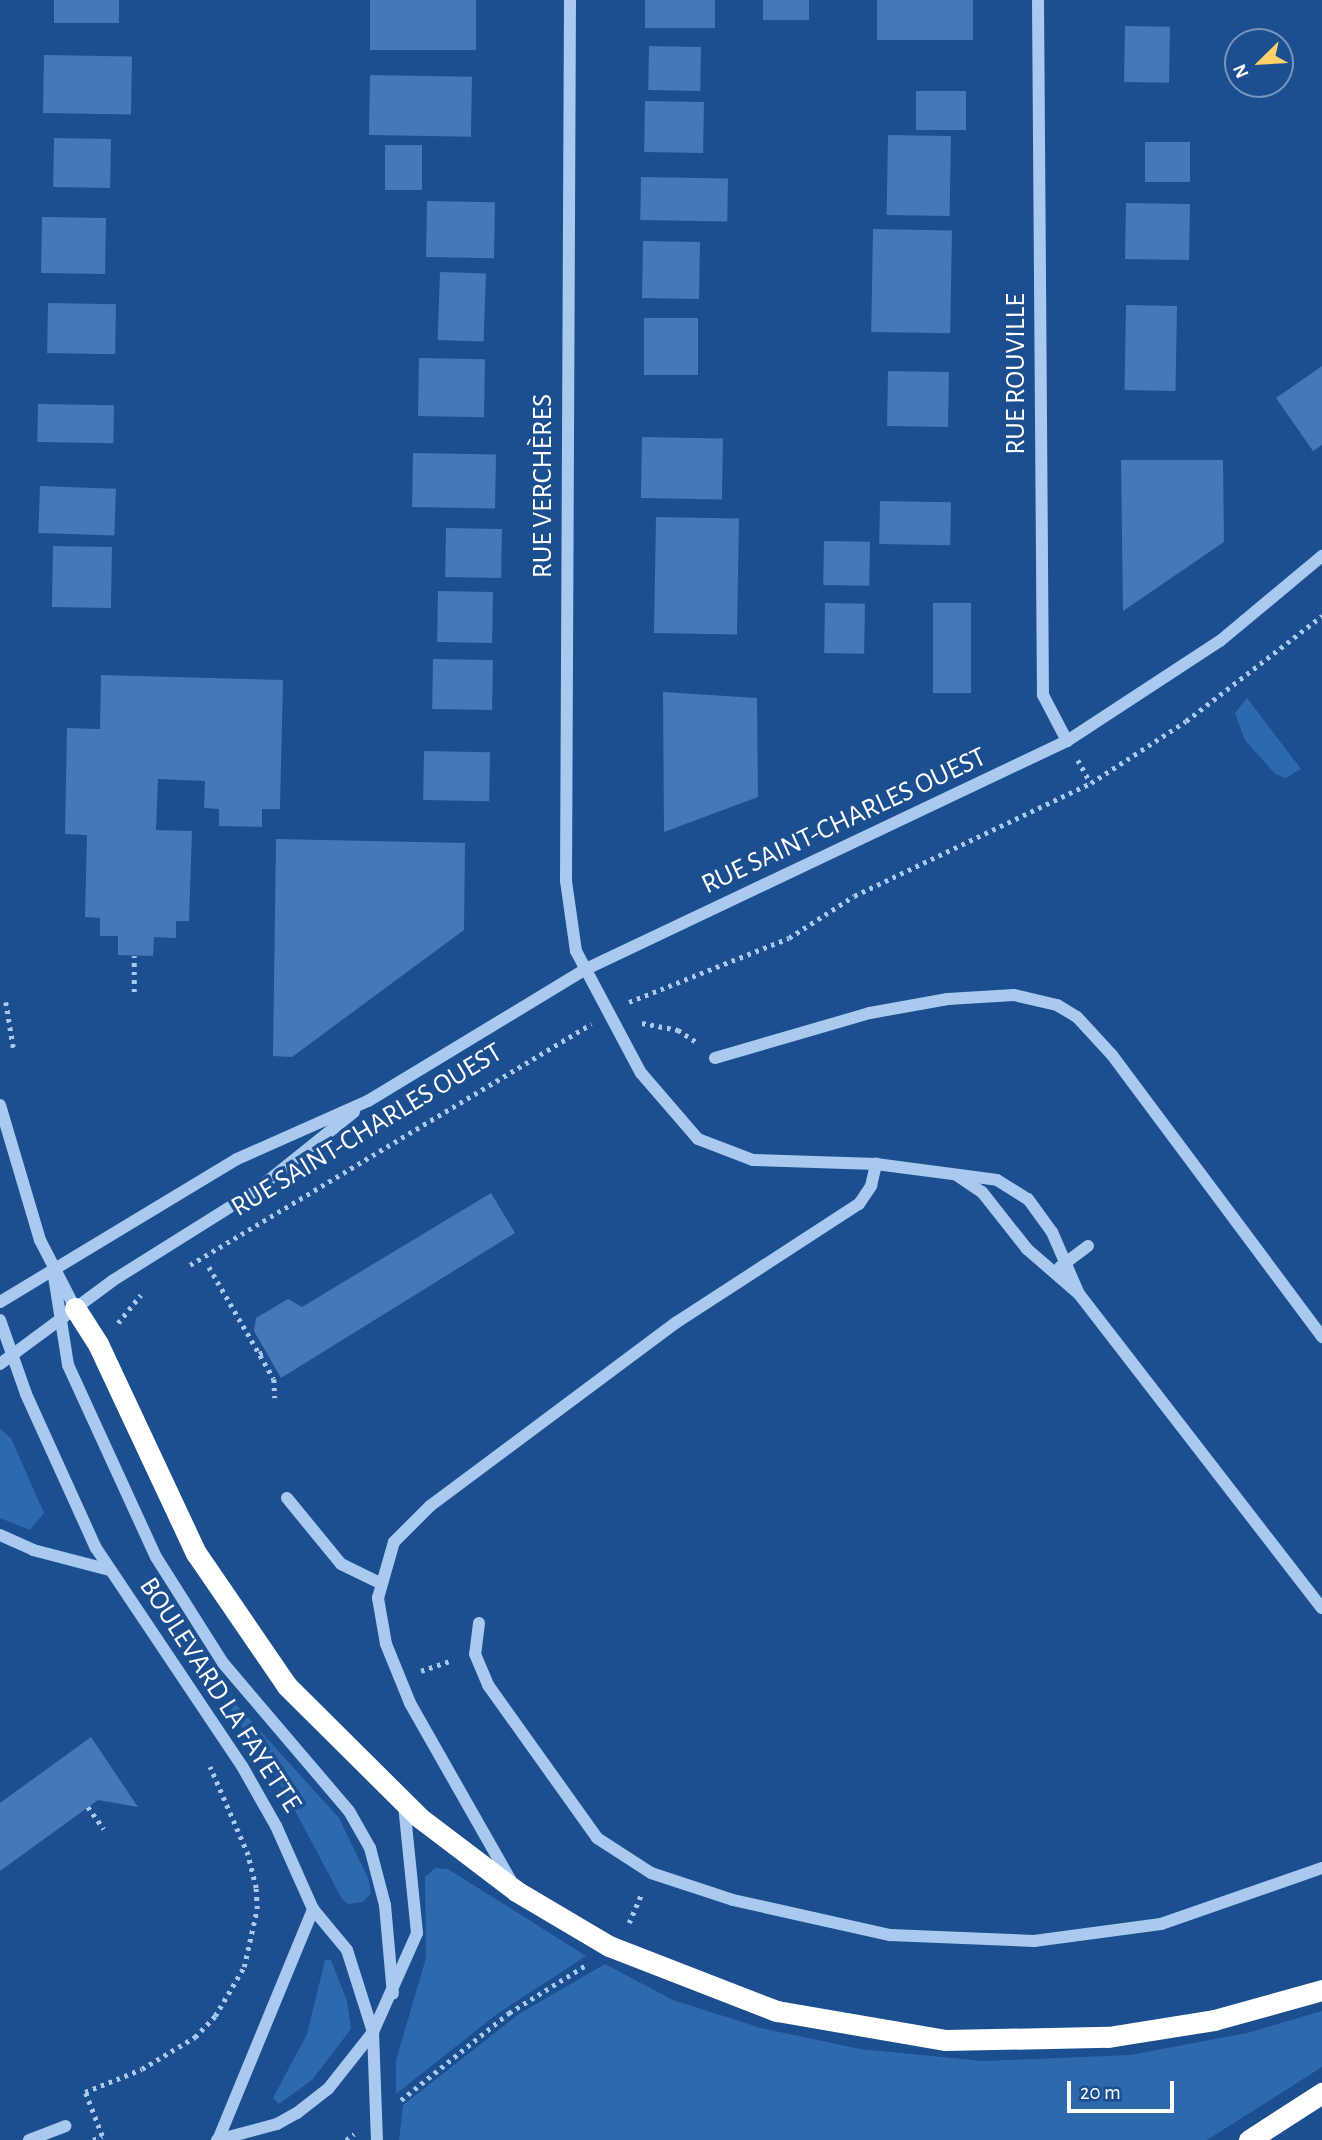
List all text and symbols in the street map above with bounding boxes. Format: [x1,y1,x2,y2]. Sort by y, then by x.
north arrow [1224,28,1294,98]
text: N [1230,61,1253,81]
street label: RUE ROUVILLE [999,293,1033,455]
street label: RUE VERCHÈRES [526,394,560,578]
street label: RUE SAINT-CHARLES OUEST [696,740,992,902]
street label: RUE SAINT-CHARLES OUEST [225,1036,509,1224]
street label: BOULEVARD LA FAYETTE [132,1571,308,1819]
scale bar [1070,2066,1177,2110]
text: 20 m [1080,2082,1121,2103]

